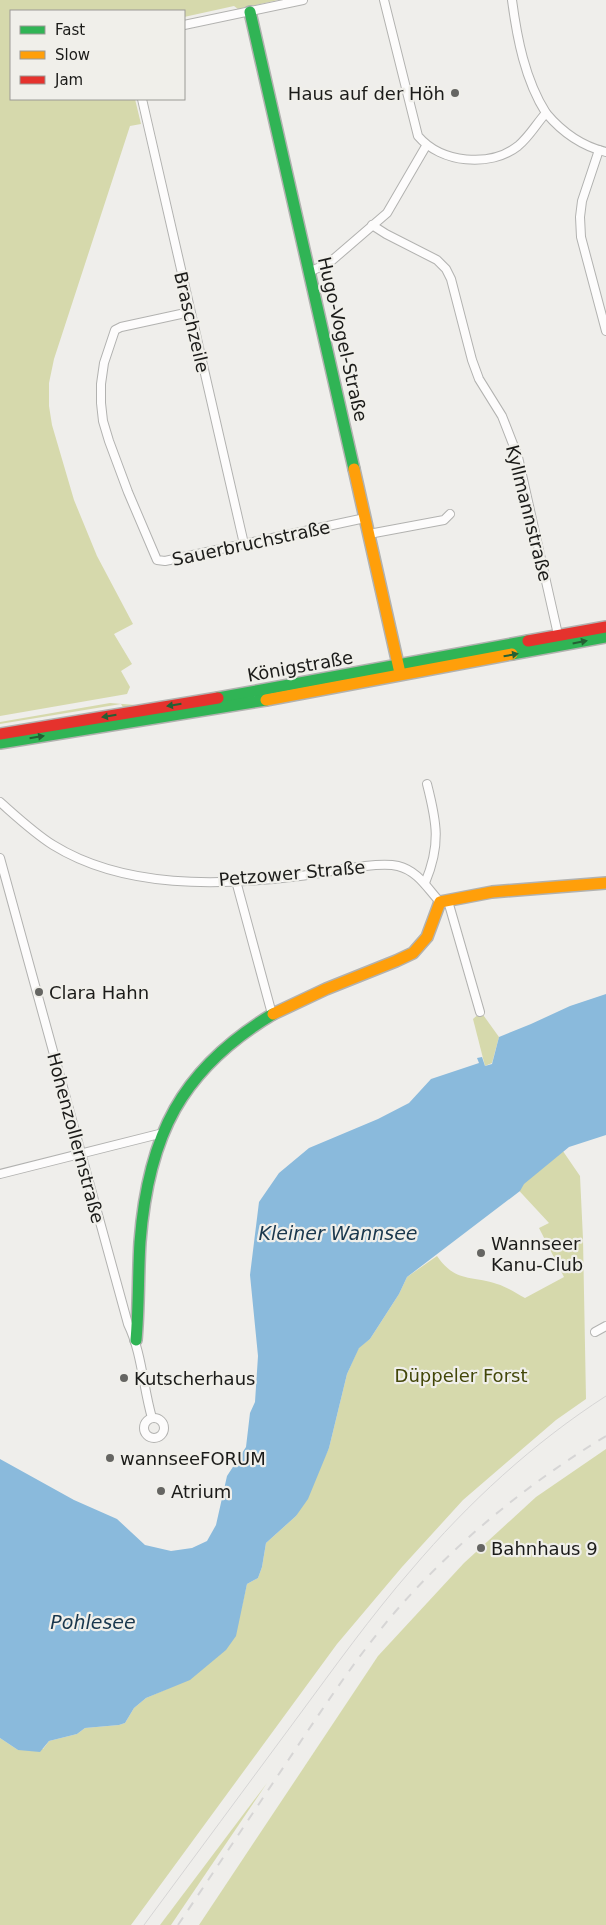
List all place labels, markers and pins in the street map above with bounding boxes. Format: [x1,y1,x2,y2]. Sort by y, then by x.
place label: Haus auf der Höh [288,83,445,104]
marker: Haus auf der Höh [449,87,461,99]
place label: Clara Hahn [49,982,149,1003]
marker: Clara Hahn [33,986,45,998]
place label: Wannseer Kanu-Club [491,1233,583,1275]
marker: Wannseer Kanu-Club [475,1247,487,1259]
place label: Kutscherhaus [134,1368,255,1389]
marker: Kutscherhaus [118,1372,130,1384]
place label: wannseeFORUM [120,1448,266,1469]
marker: wannseeFORUM [104,1452,116,1464]
place label: Atrium [171,1481,231,1502]
marker: Atrium [155,1485,167,1497]
place label: Bahnhaus 9 [491,1538,598,1559]
marker: Bahnhaus 9 [475,1542,487,1554]

